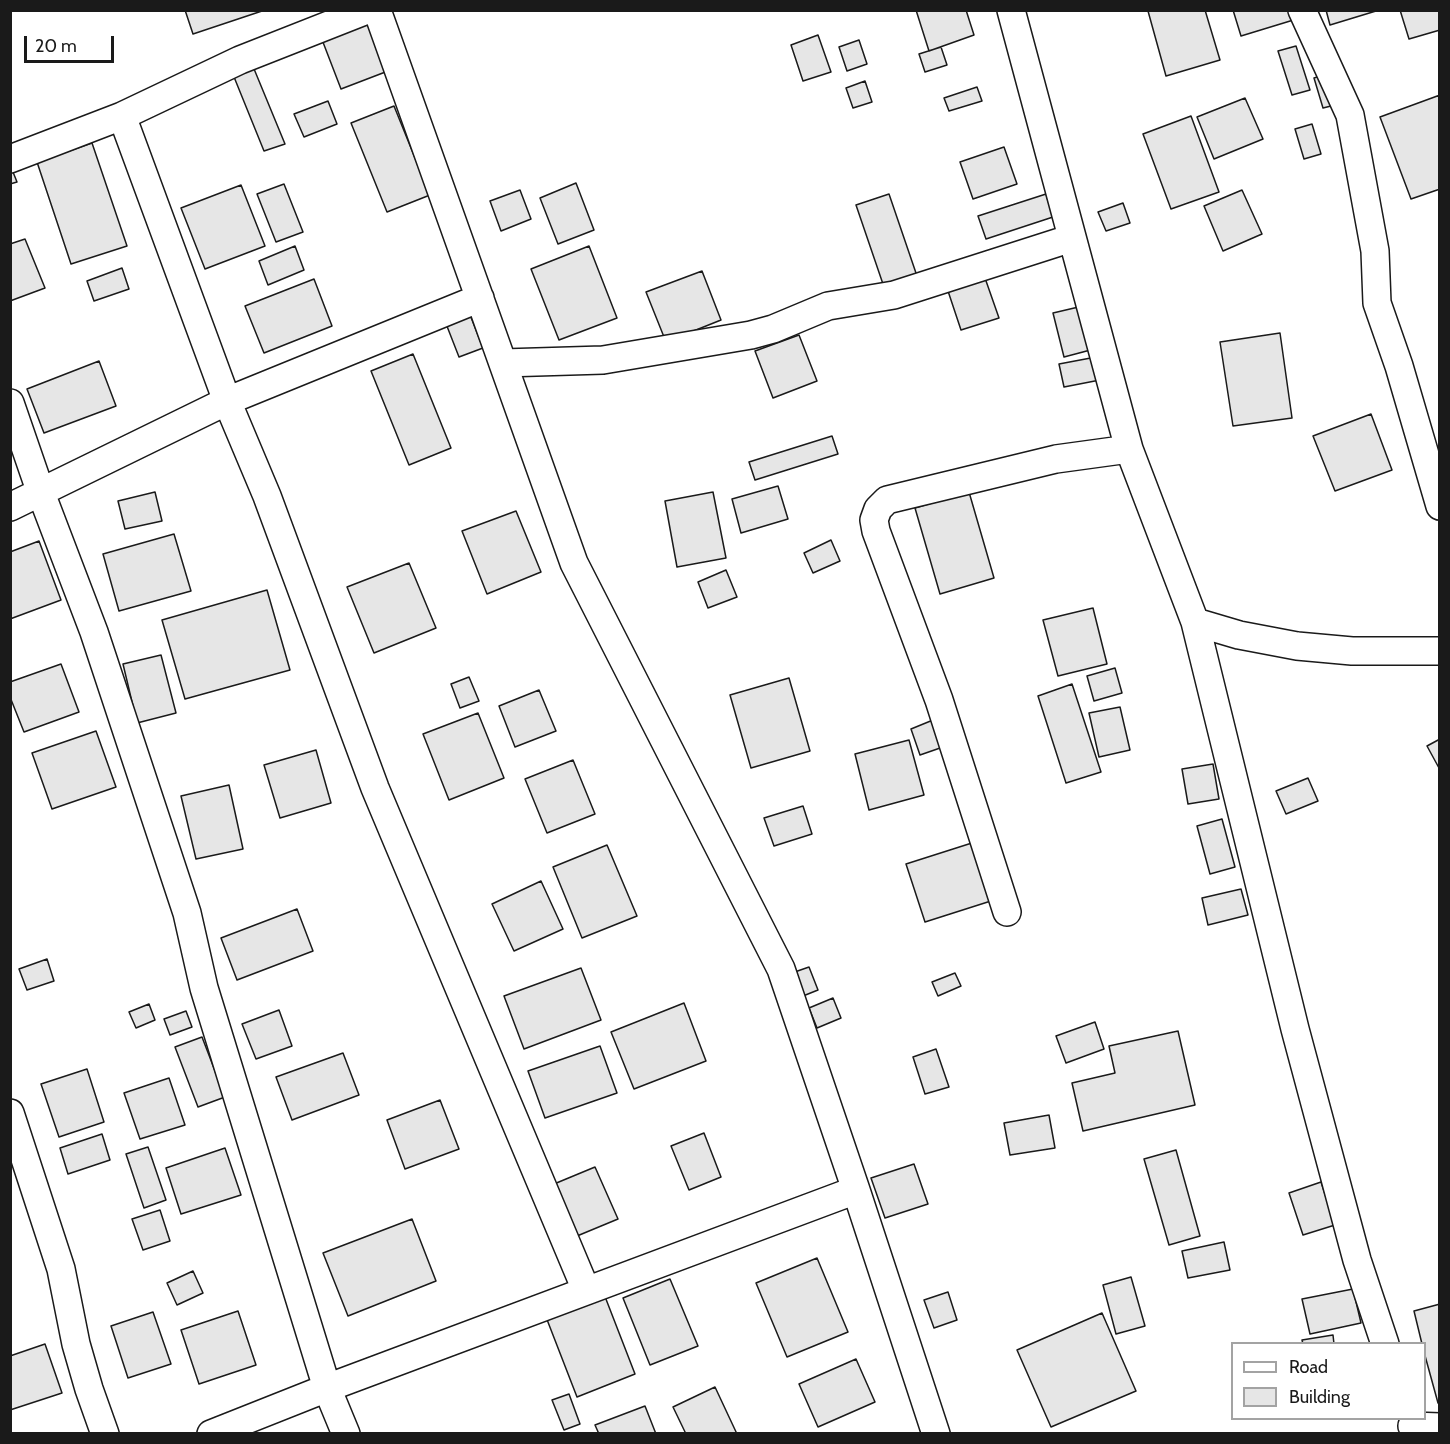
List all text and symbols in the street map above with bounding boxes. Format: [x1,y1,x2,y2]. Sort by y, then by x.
scale bar [27,24,117,62]
text: 20 m [35,35,77,57]
legend [1231,1342,1426,1420]
text: Road [1289,1356,1328,1378]
text: Building [1289,1386,1350,1408]

